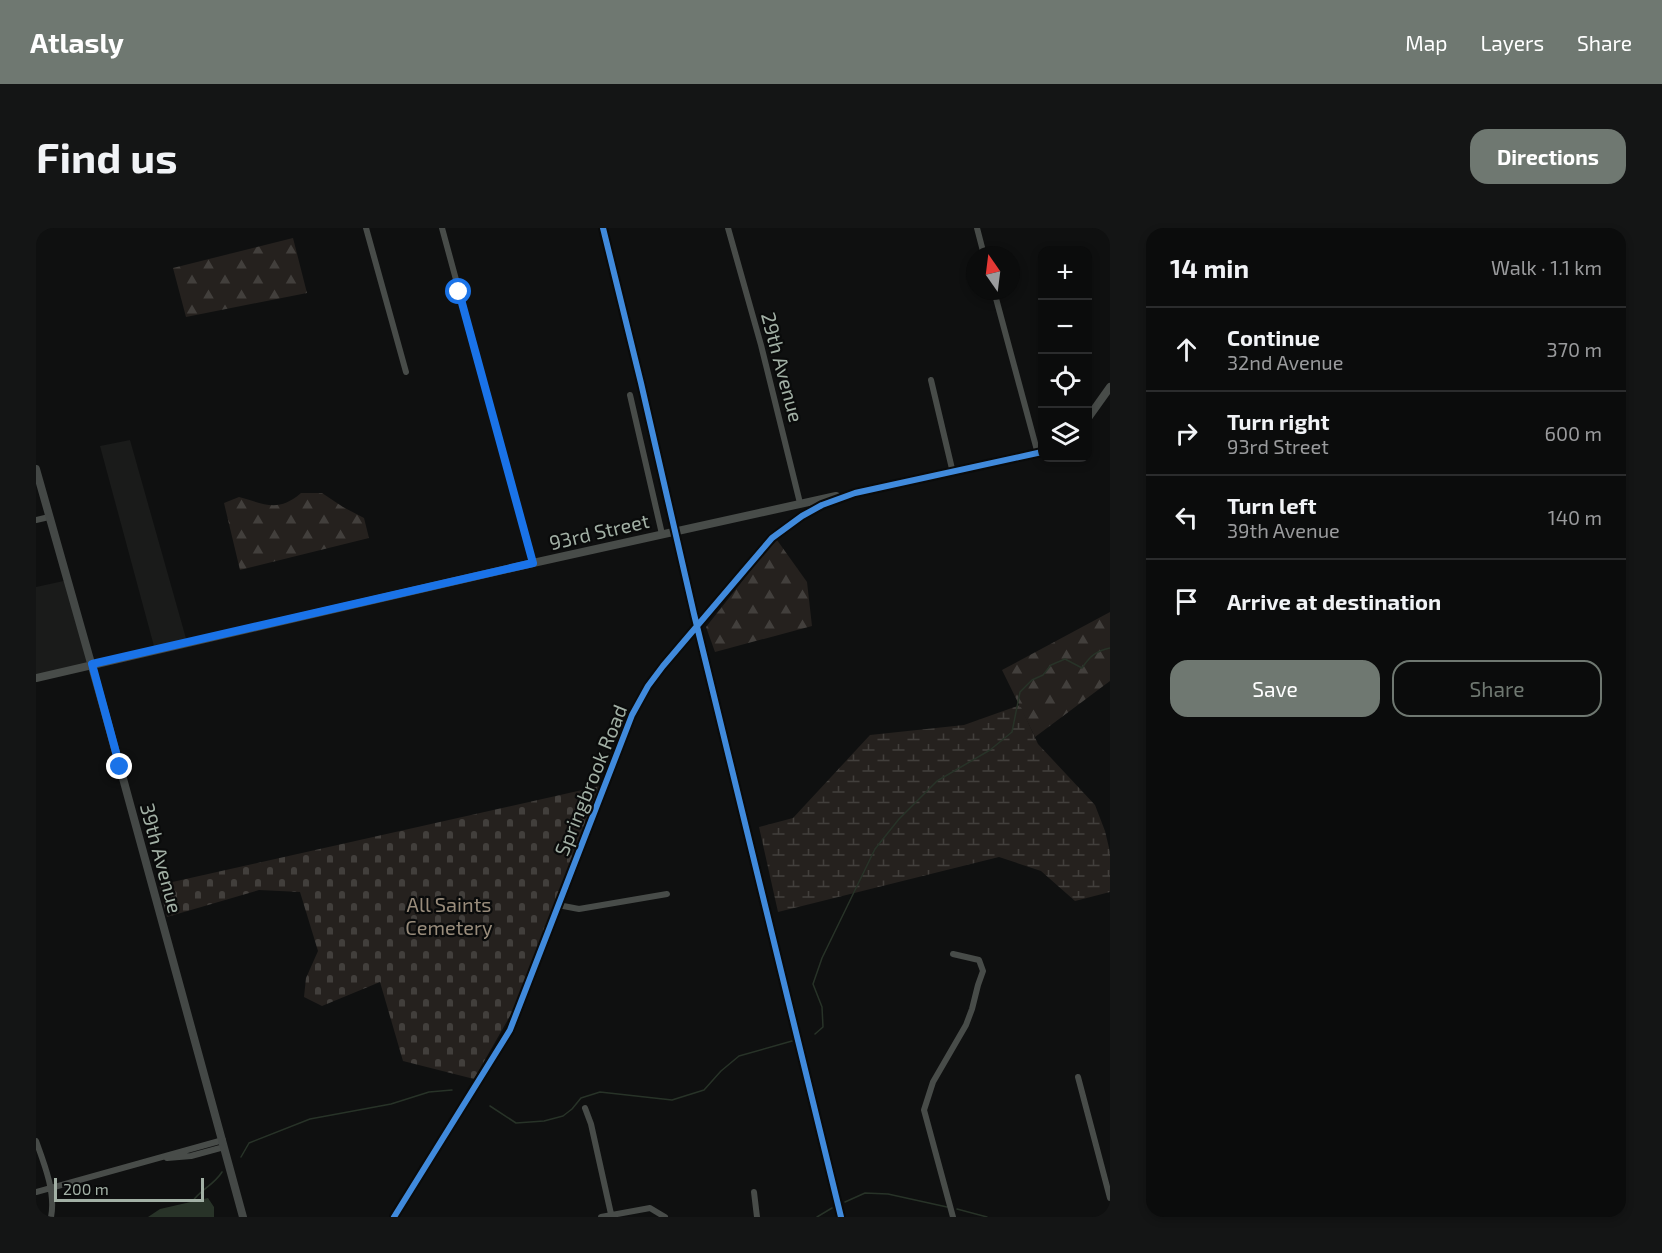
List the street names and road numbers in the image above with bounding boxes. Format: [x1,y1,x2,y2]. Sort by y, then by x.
street label: 29th Avenue [757,309,809,425]
street label: 93rd Street [547,508,652,554]
street label: Springbrook Road [549,701,631,859]
street label: 39th Avenue [136,800,188,916]

